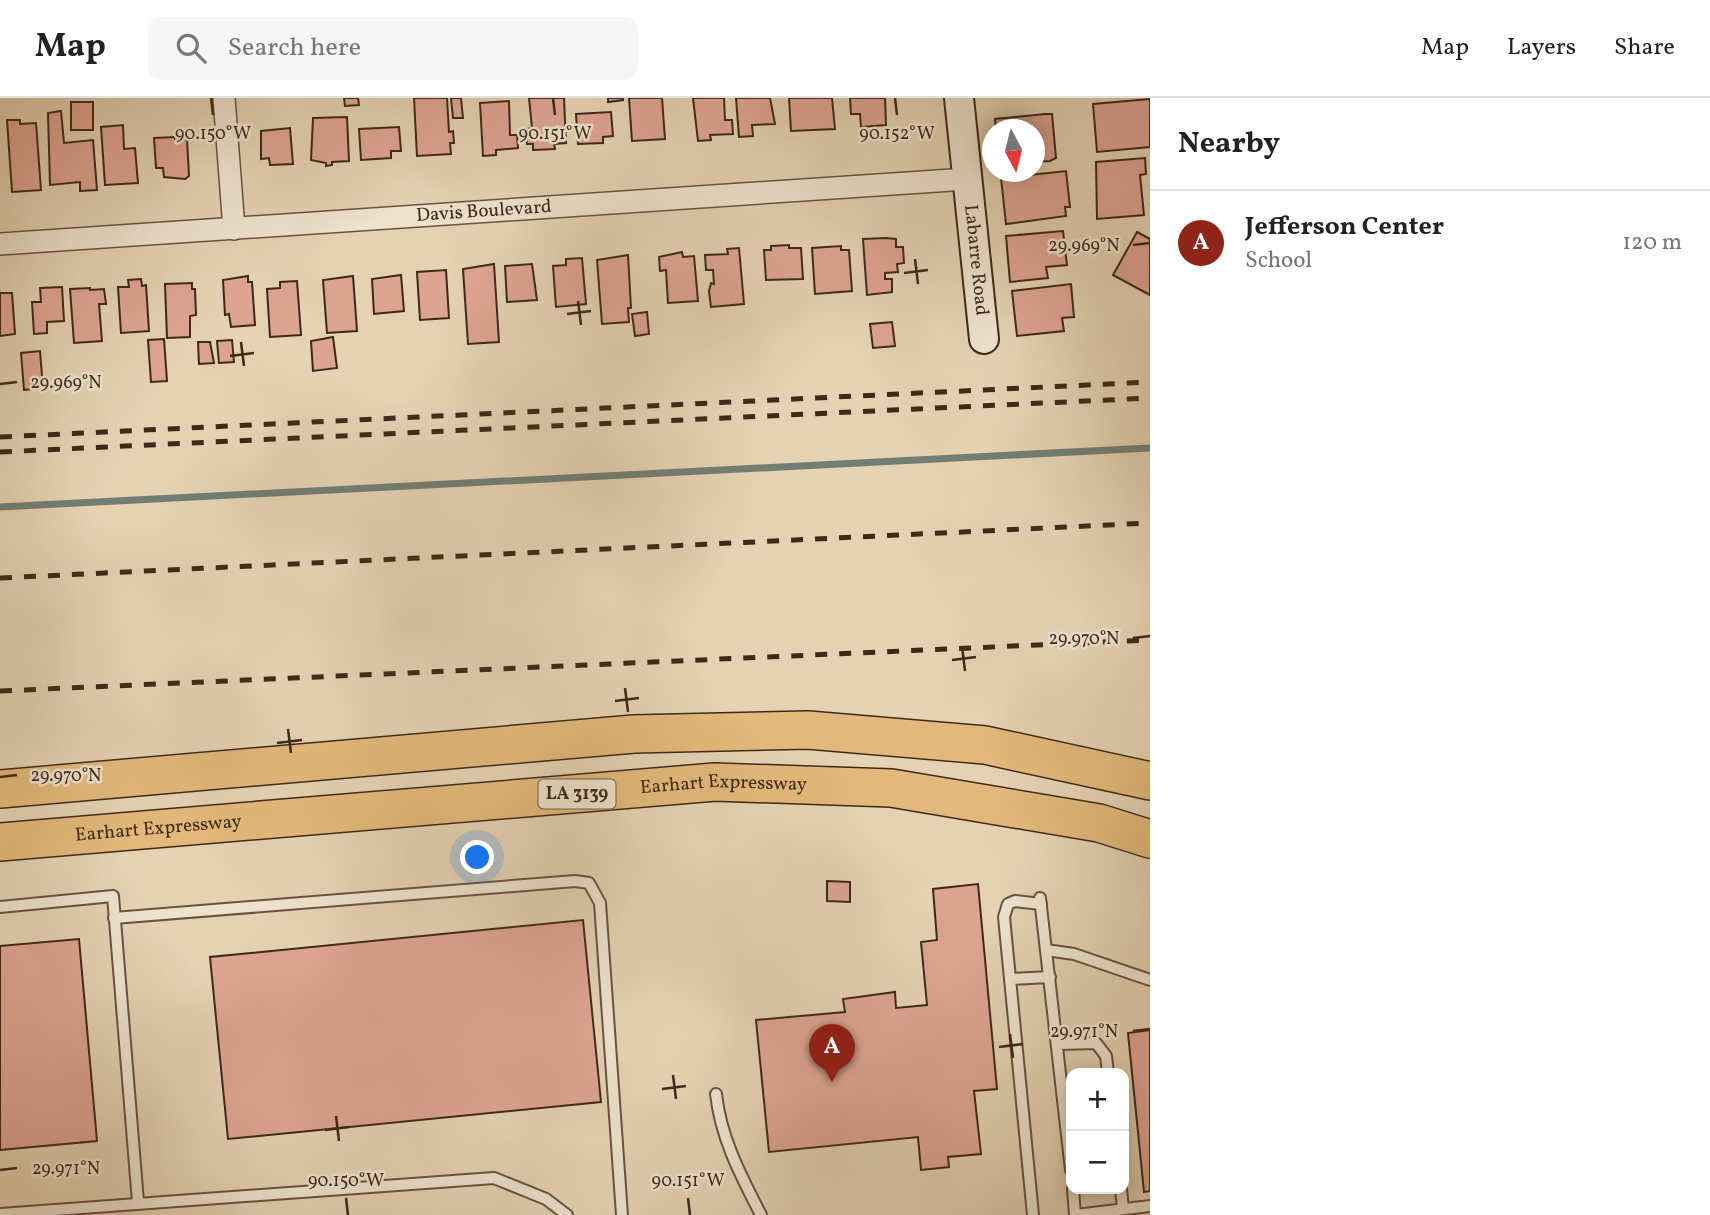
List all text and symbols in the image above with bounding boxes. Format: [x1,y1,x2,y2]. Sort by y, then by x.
search box [148,17,638,80]
text: Map [35,25,106,71]
icon: search [172,29,210,67]
text: Search here [228,30,361,66]
text: Map [1421,31,1469,65]
text: Layers [1507,31,1576,65]
text: Share [1614,31,1675,65]
north arrow [982,119,1045,182]
text: 90.150°W [175,122,251,147]
text: 90.151°W [518,122,592,147]
text: 90.152°W [859,122,935,147]
text: Nearby [1178,123,1280,165]
street label: Davis Boulevard [415,194,553,229]
street label: Labarre Road [957,203,995,317]
text: Jefferson Center [1245,209,1444,245]
text: A [1193,227,1209,259]
text: 120 m [1622,227,1682,259]
text: 29.969°N [1048,234,1120,259]
text: School [1245,245,1312,277]
text: 29.969°N [30,371,102,396]
text: 29.970°N [1049,627,1119,652]
text: 29.970°N [31,764,101,789]
street label: Earhart Expressway [639,769,807,801]
road number: LA 3139 [538,780,616,808]
street label: Earhart Expressway [74,809,243,849]
your location [460,840,494,874]
text: 29.971°N [1050,1020,1118,1045]
pin: A [809,1024,855,1082]
map controls [1066,1068,1129,1194]
button: + [1066,1068,1129,1131]
button: − [1066,1131,1129,1194]
text: 29.971°N [32,1157,100,1182]
text: 90.150°W [308,1169,384,1194]
text: 90.151°W [651,1169,725,1194]

